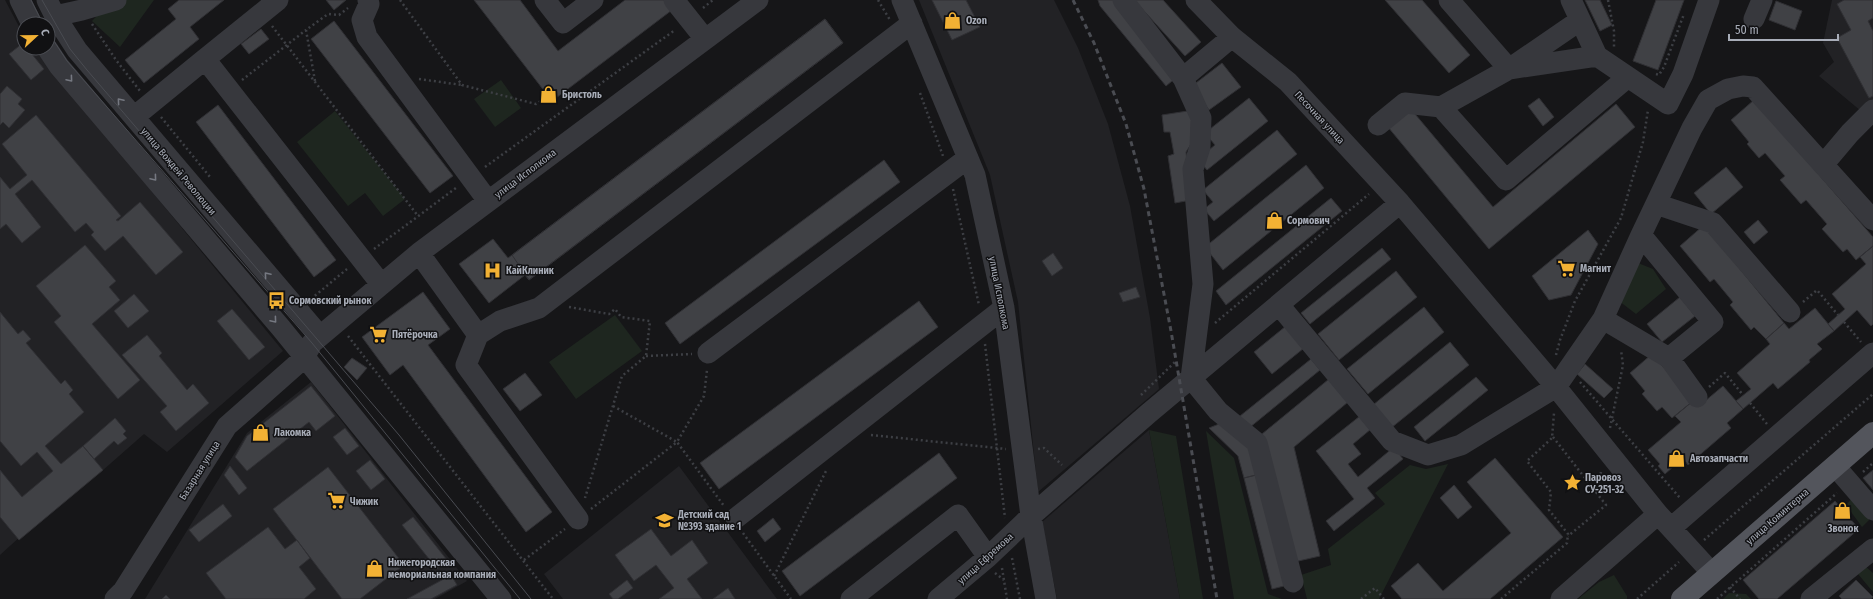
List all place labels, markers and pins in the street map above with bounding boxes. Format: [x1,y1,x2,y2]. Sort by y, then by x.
shop icon: Ozon [943,10,963,30]
place label: Ozon [966,15,987,27]
shop icon: Бристоль [539,84,559,104]
place label: Бристоль [562,89,602,101]
shop icon: Сормович [1264,210,1284,230]
place label: Сормович [1287,215,1330,227]
supermarket icon: Магнит [1557,258,1577,278]
hospital icon: КайКлиник [483,260,503,280]
place label: Магнит [1580,263,1612,275]
place label: КайКлиник [506,265,555,277]
bus stop icon: Сормовский рынок [266,290,286,310]
place label: Сормовский рынок [289,295,372,307]
supermarket icon: Пятёрочка [369,324,389,344]
place label: Пятёрочка [392,329,438,341]
shop icon: Лакомка [251,422,271,442]
place label: Лакомка [274,427,311,439]
shop icon: Автозапчасти [1667,448,1687,468]
place label: Автозапчасти [1689,453,1748,465]
place label: Паровоз СУ-251-32 [1585,472,1624,496]
place icon: Паровоз СУ-251-32 [1562,473,1582,493]
supermarket icon: Чижик [327,491,347,511]
place label: Чижик [350,496,379,508]
shop icon: Звонок [1833,501,1853,521]
place label: Детский сад №393 здание 1 [677,509,741,533]
school or university icon: Детский сад №393 здание 1 [655,510,675,530]
place label: Звонок [1827,523,1859,535]
place label: Нижегородская мемориальная компания [388,557,496,581]
shop icon: Нижегородская мемориальная компания [365,558,385,578]

